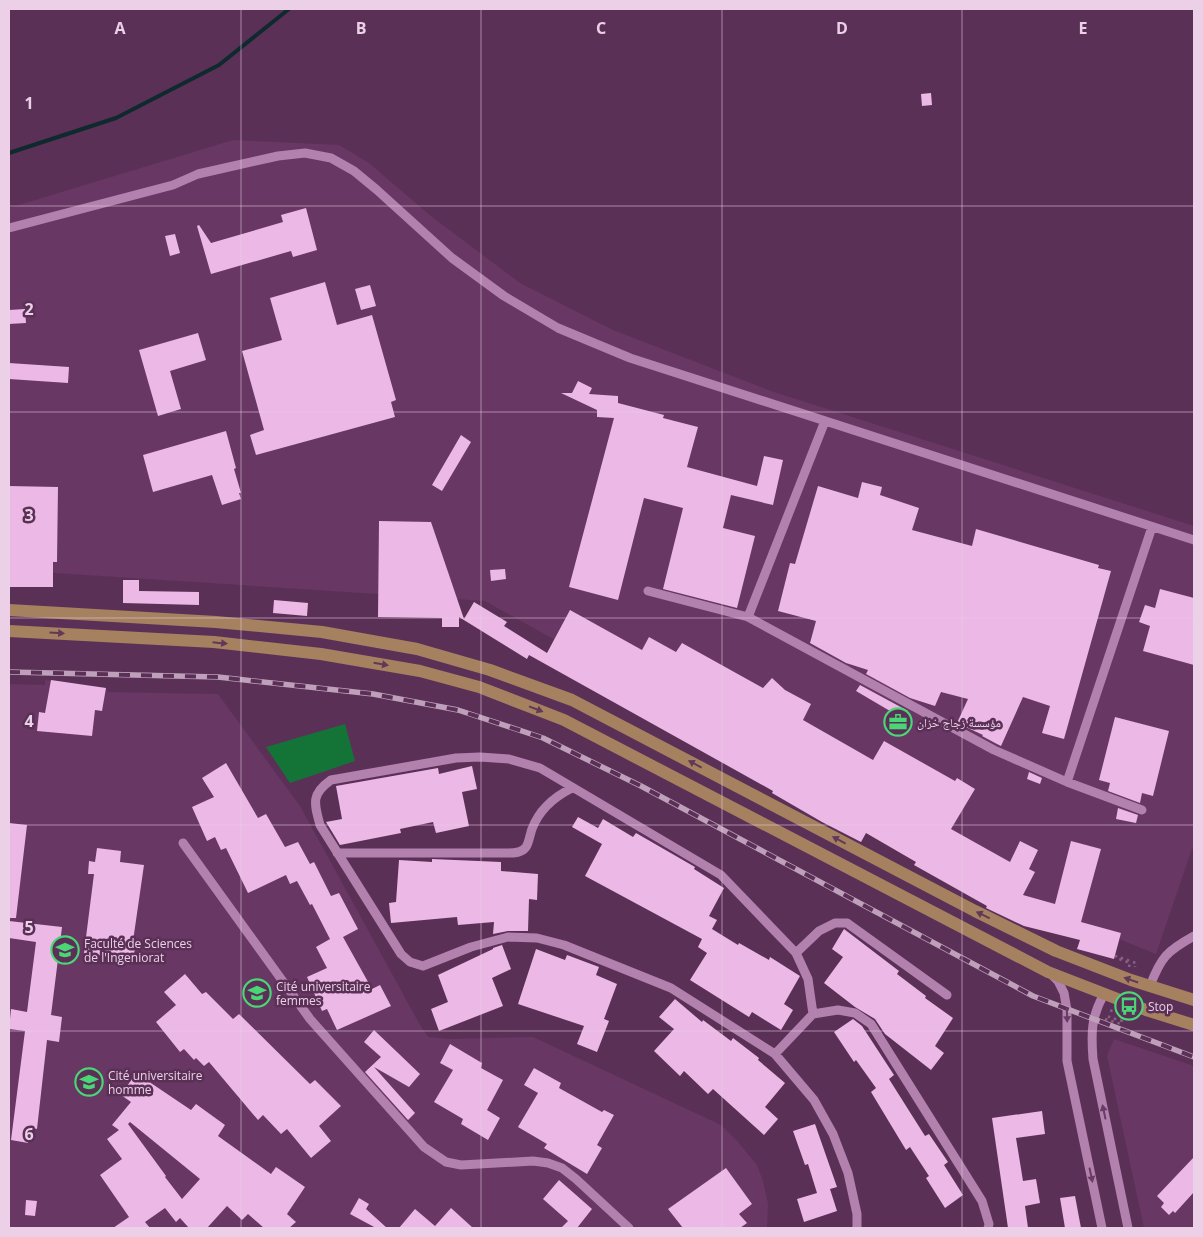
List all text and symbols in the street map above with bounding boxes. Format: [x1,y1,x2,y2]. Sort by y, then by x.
text: A [114,17,126,39]
text: B [356,17,366,39]
text: C [596,17,606,39]
text: D [836,17,848,39]
text: E [1079,17,1088,39]
text: 1 [24,92,34,114]
text: 2 [24,298,34,320]
text: 3 [24,504,34,526]
one-way arrow [50,630,66,638]
one-way arrow [212,639,228,647]
one-way arrow [373,661,389,669]
one-way arrow [529,705,544,713]
office icon: مؤسسة زجاج خزان [883,707,913,737]
text: 4 [24,710,34,732]
place label: مؤسسة زجاج خزان [917,714,1001,731]
one-way arrow [687,760,702,768]
one-way arrow [831,836,846,844]
one-way arrow [975,911,990,919]
text: 5 [24,916,34,938]
school or university icon: Faculté de Sciences de l'Ingeniorat [50,935,80,965]
place label: Faculté de Sciences de l'Ingeniorat [84,935,192,966]
one-way arrow [1124,976,1139,983]
school or university icon: Cité universitaire femmes [242,978,272,1008]
place label: Cité universitaire femmes [276,978,371,1009]
bus stop icon: Stop [1114,991,1144,1021]
place label: Stop [1148,998,1173,1015]
one-way arrow [1063,1007,1071,1023]
school or university icon: Cité universitaire homme [74,1067,104,1097]
place label: Cité universitaire homme [108,1067,203,1098]
one-way arrow [1099,1104,1107,1120]
text: 6 [24,1123,34,1145]
one-way arrow [1087,1167,1095,1182]

